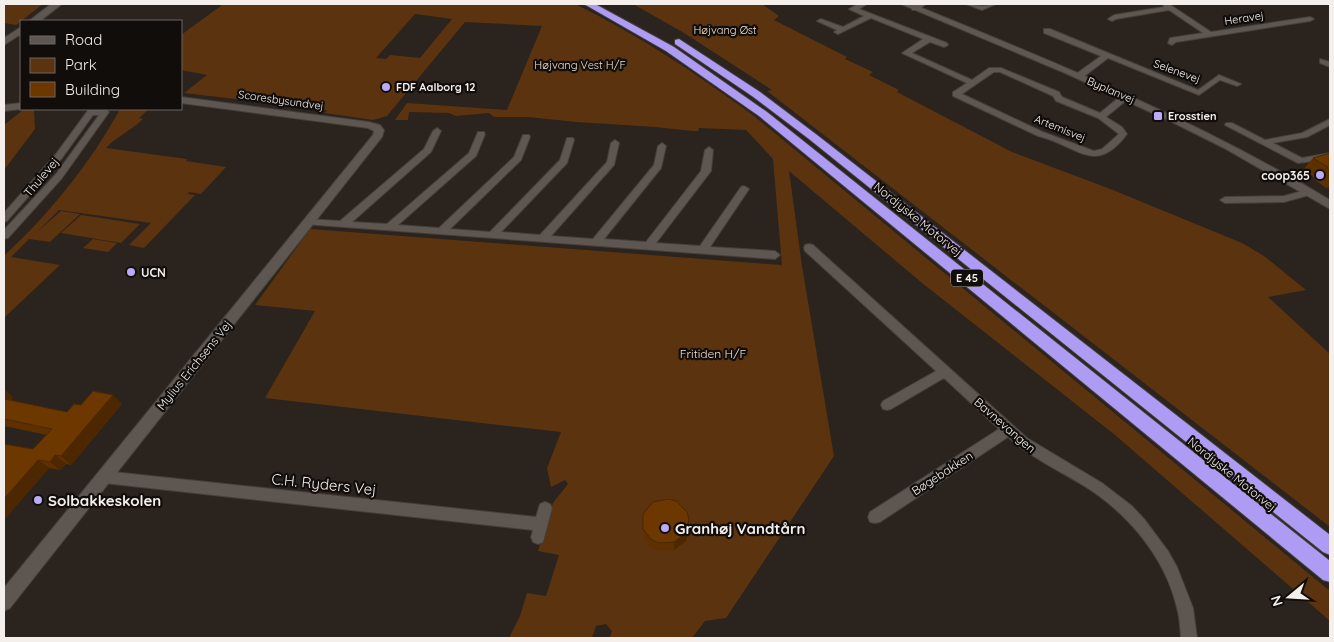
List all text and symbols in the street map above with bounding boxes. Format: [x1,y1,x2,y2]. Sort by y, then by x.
street label: Heravej [1223,8,1265,28]
legend [20,20,182,110]
park label: Højvang Øst [693,23,757,37]
text: Road [65,30,102,49]
text: Park [65,55,97,74]
street label: Selenevej [1152,56,1202,86]
park label: Højvang Vest H/F [534,58,626,72]
street label: Byplanvej [1085,74,1137,106]
text: Building [65,80,120,99]
place label: FDF Aalborg 12 [396,80,475,94]
marker: FDF Aalborg 12 [380,81,392,93]
street label: Scoresbysundvej [237,87,325,113]
place label: Erosstien [1168,109,1216,123]
marker: Erosstien [1152,110,1164,122]
street label: Artemisvej [1032,111,1088,145]
street label: Thulevej [20,154,62,200]
place label: coop365 [1261,168,1310,183]
marker: coop365 [1314,169,1326,181]
street label: Nordjyske Motorvej [871,179,965,259]
place label: UCN [141,265,166,280]
marker: UCN [125,266,137,278]
road number: E 45 [951,270,983,286]
street label: Mylius Erichsens Vej [153,317,235,413]
park label: Fritiden H/F [680,346,746,361]
street label: Bavnevangen [971,394,1039,456]
street label: Nordjyske Motorvej [1185,434,1279,514]
street label: Bøgebakken [909,448,975,498]
street label: C.H. Ryders Vej [271,469,377,499]
place label: Solbakkeskolen [48,491,161,510]
marker: Solbakkeskolen [32,494,44,506]
place label: Granhøj Vandtårn [675,519,805,538]
marker: Granhøj Vandtårn [659,522,671,534]
north arrow [1264,572,1314,622]
text: N [1266,593,1287,609]

